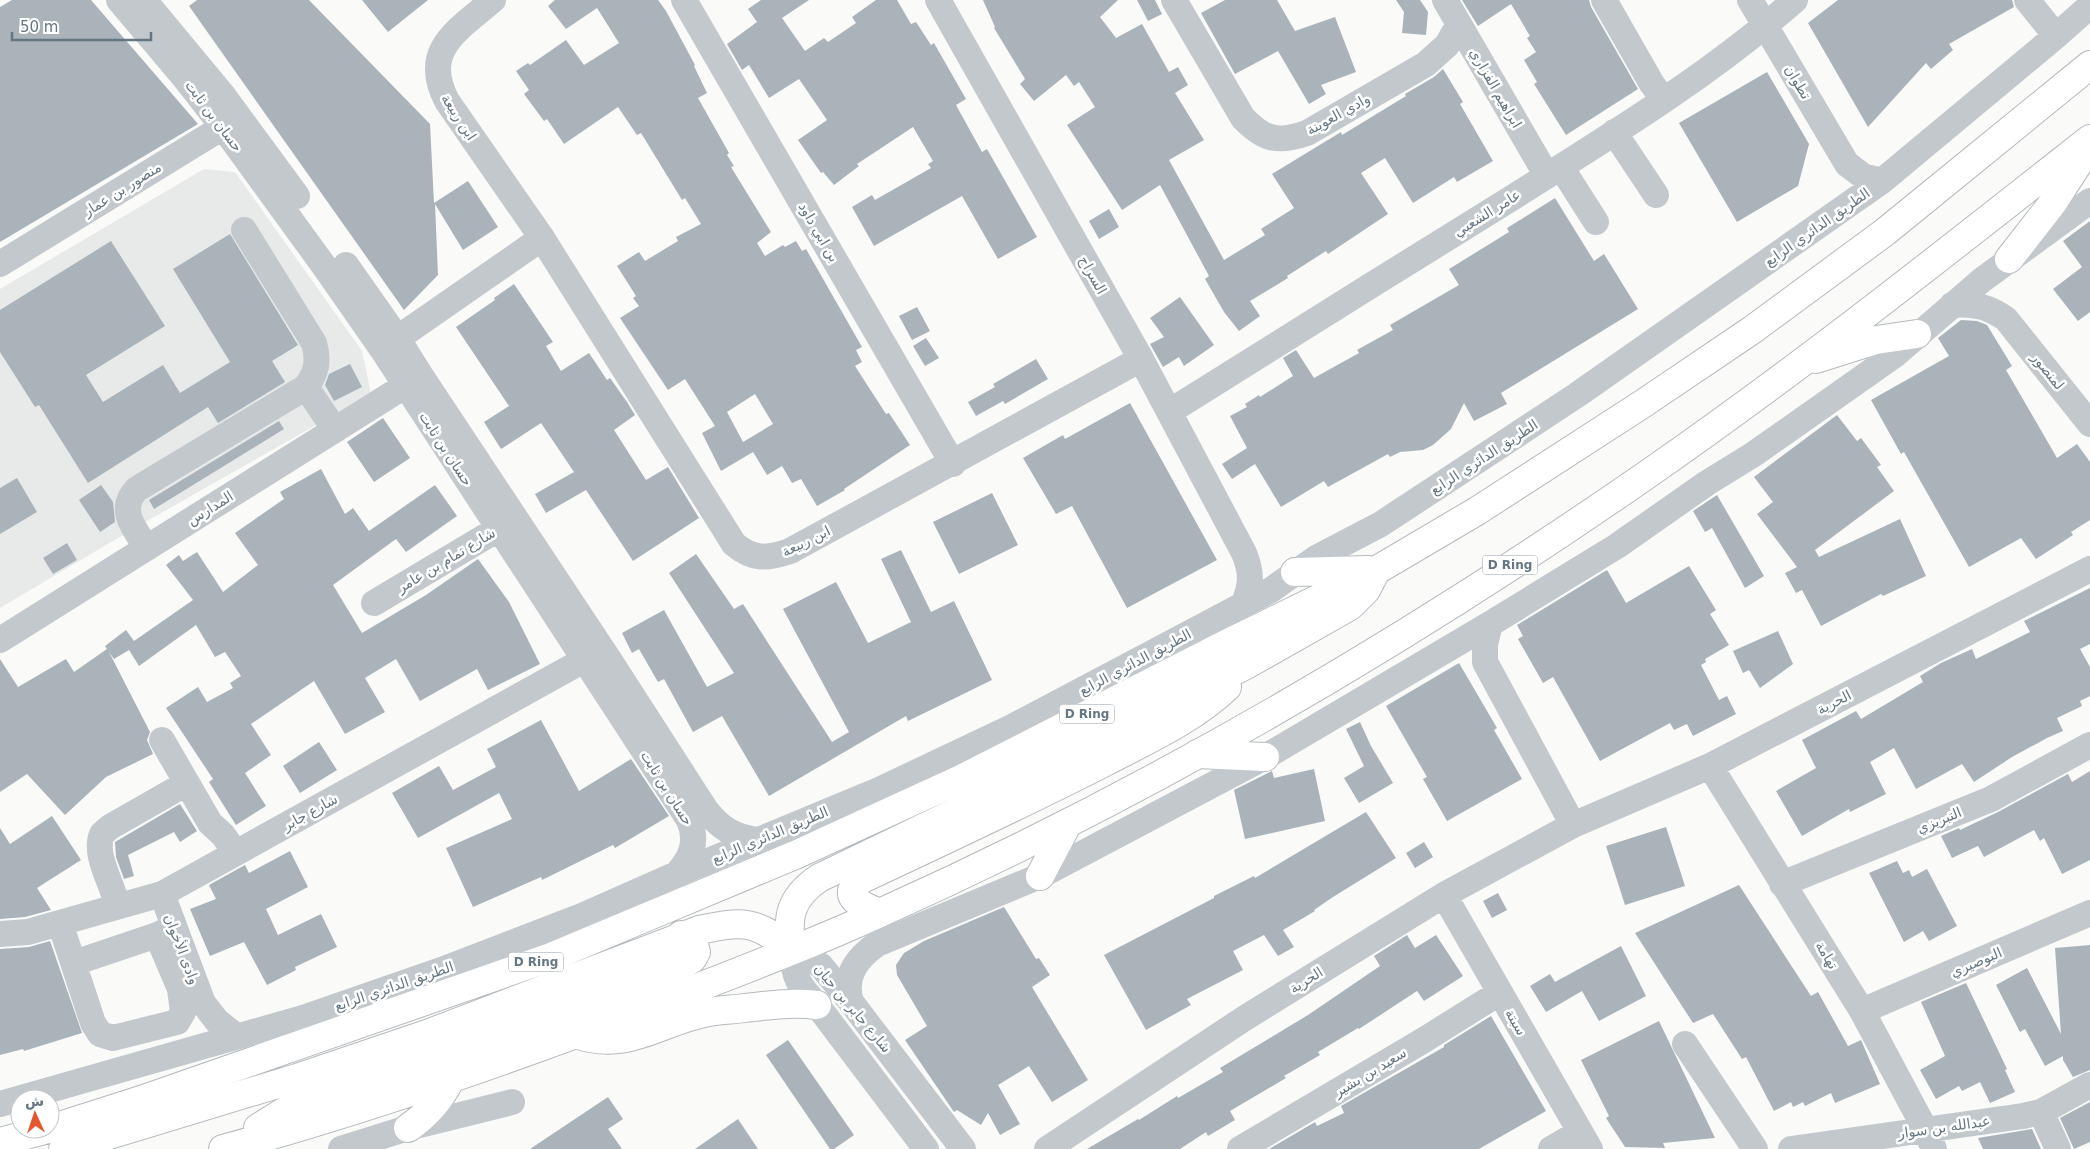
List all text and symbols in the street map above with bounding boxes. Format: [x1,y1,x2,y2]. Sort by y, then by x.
scale bar [12,10,151,42]
text: 50 m [20,18,58,36]
street label: ابراهيم الفزاري [1466,45,1525,131]
street label: تطوان [1781,62,1814,102]
street label: حسان بن ثابت [181,77,246,155]
street label: وادي العوينة [1303,90,1373,139]
street label: ابن ربيعة [437,91,480,144]
street label: منصور بن عمار [79,159,164,221]
street label: الطريق الدائري الرابع [1761,185,1873,270]
street label: عامر الشعبي [1451,186,1524,241]
street label: بن ابي داود [795,199,842,265]
street label: السراج [1075,253,1110,297]
street label: لمنصور [2027,349,2068,393]
street label: حسان بن ثابت [415,409,476,490]
street label: الطريق الدائري الرابع [1427,416,1541,499]
street label: المدارس [184,488,237,529]
street label: ابن ربيعة [779,522,833,560]
street label: شارع تمام بن عامر [393,524,499,597]
road number: D Ring [1482,556,1538,574]
street label: الطريق الدائري الرابع [1076,626,1194,699]
street label: الحرية [1814,687,1854,718]
road number: D Ring [1060,704,1114,724]
street label: حسان بن ثابت [637,748,696,829]
street label: شارع جابر [279,790,341,835]
street label: الطريق الدائري الرابع [709,803,831,868]
street label: التبريزي [1914,804,1964,837]
street label: وادى الأخوان [160,911,204,987]
street label: تهامة [1812,938,1842,972]
street label: البوصيري [1948,944,2005,981]
road number: D Ring [508,952,564,972]
street label: الطريق الدائري الرابع [332,958,456,1015]
street label: شارع جابر بن حيان [810,960,895,1056]
street label: الحرية [1286,964,1326,997]
street label: سبتة [1502,1006,1530,1038]
street label: سعيد بن بشير [1330,1044,1410,1101]
north arrow [10,1089,60,1139]
text: ش [24,1093,44,1110]
street label: عبدالله بن سوار [1896,1113,1991,1143]

